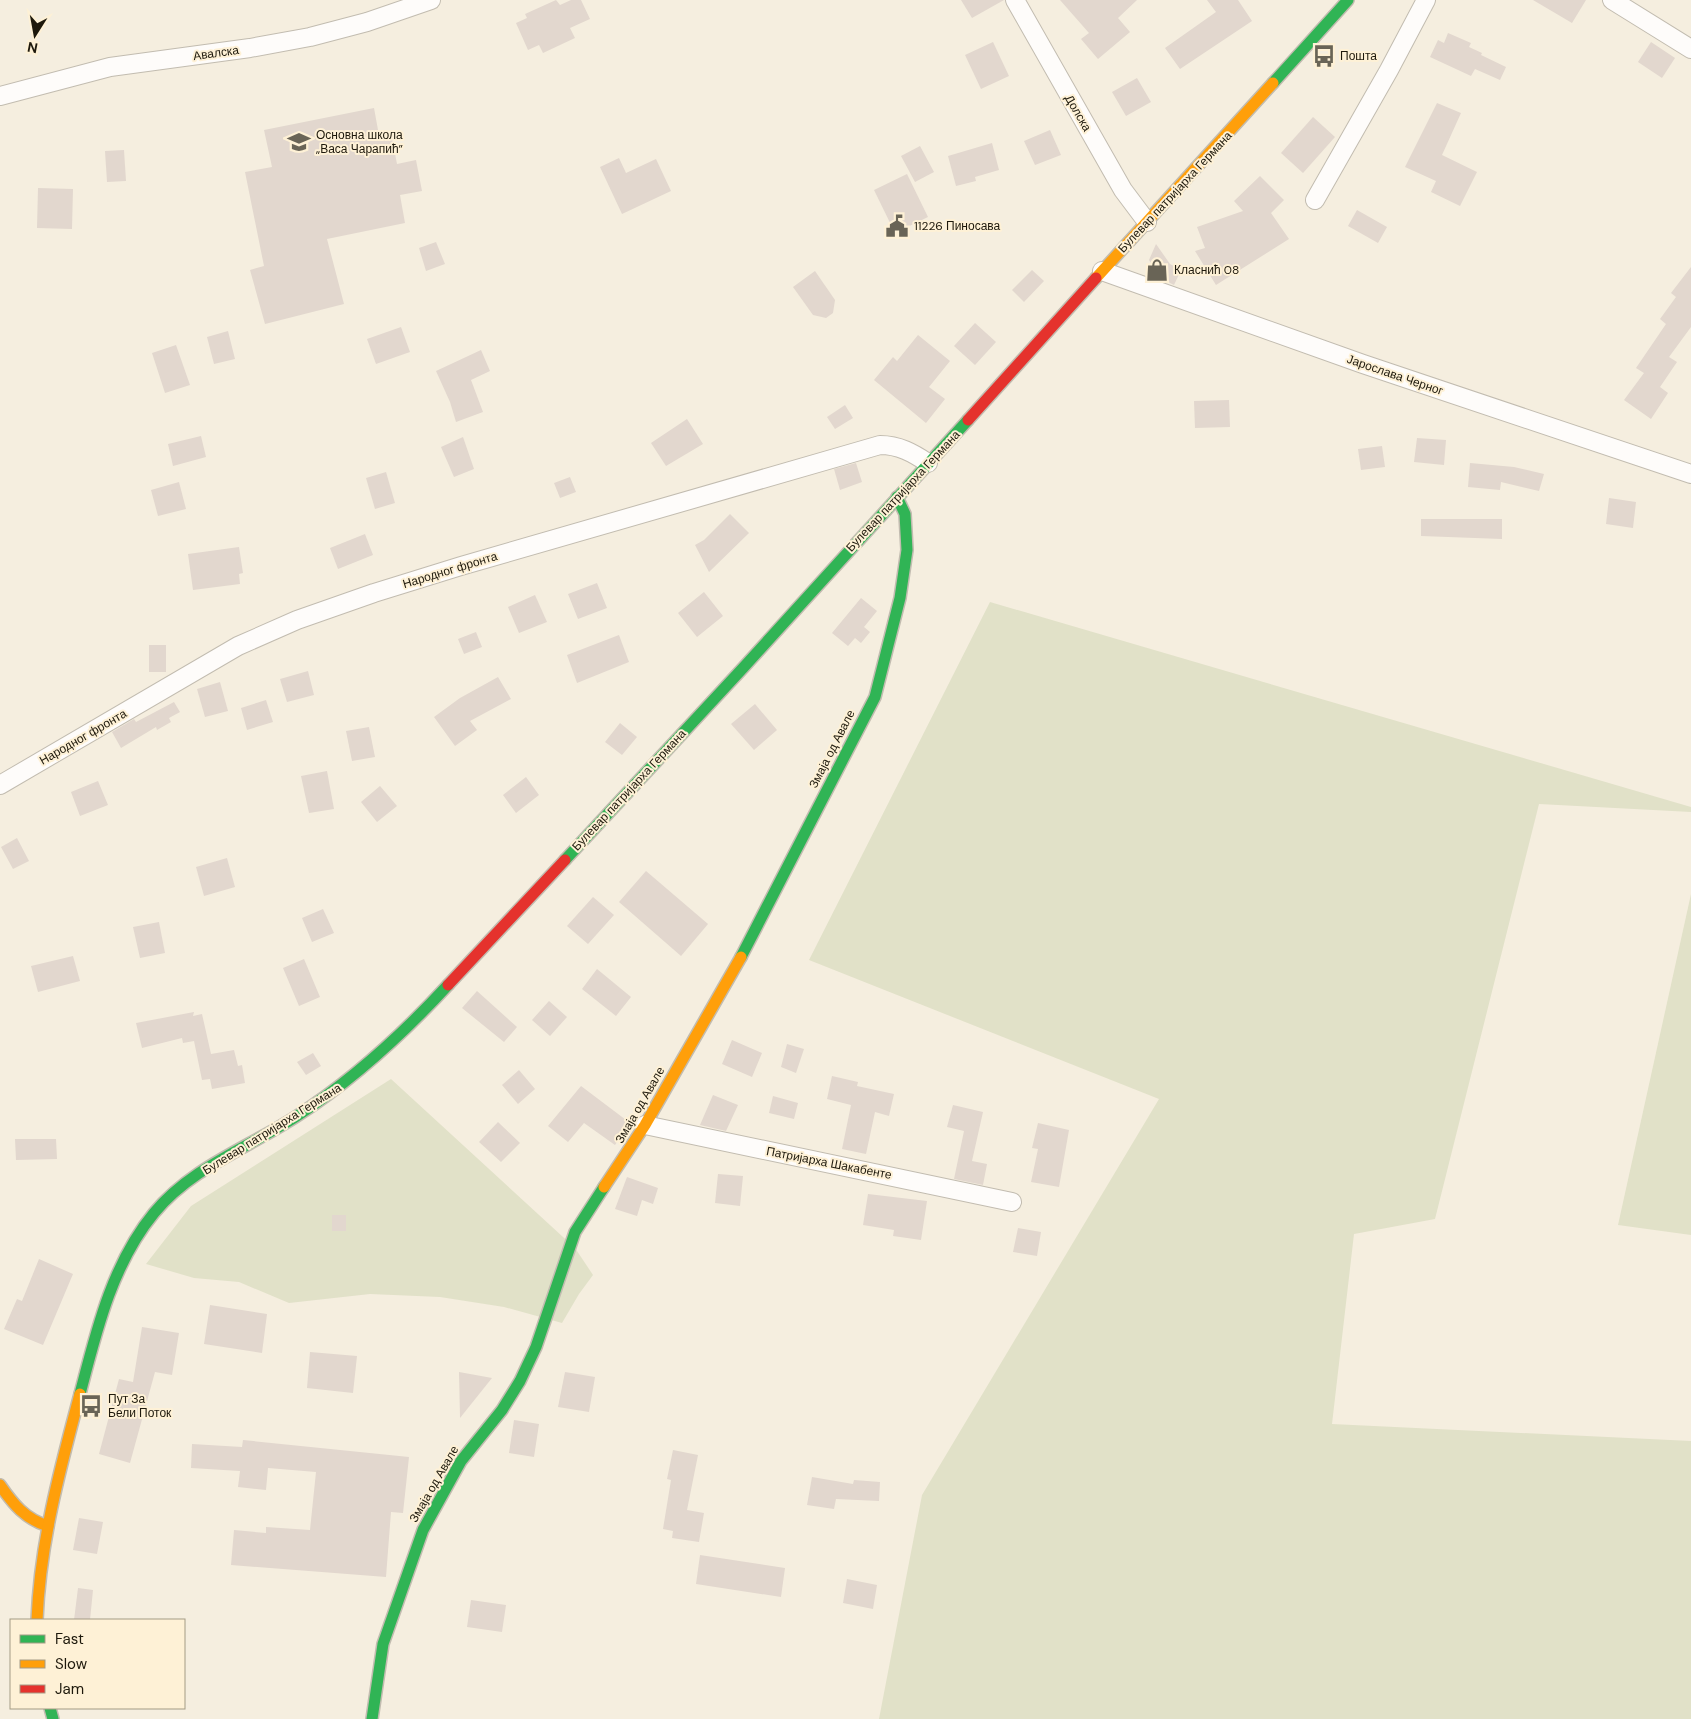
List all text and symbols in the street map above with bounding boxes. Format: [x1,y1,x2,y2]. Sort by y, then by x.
north arrow [10,10,60,60]
text: N [26,38,39,58]
street label: Авалска [192,42,240,64]
bus stop icon: Пошта [1311,43,1337,69]
place label: Пошта [1340,48,1377,64]
street label: Долска [1061,92,1095,135]
place label: Основна школа „Васа Чарапић” [316,127,404,157]
street label: Булевар патријарха Германа [1114,128,1236,256]
school or university icon: Основна школа „Васа Чарапић” [286,129,312,155]
public building icon: 11226 Пиносава [884,213,910,239]
place label: 11226 Пиносава [914,218,1001,234]
shop icon: Класнић 08 [1144,257,1170,283]
place label: Класнић 08 [1174,262,1239,278]
street label: Јарослава Черног [1345,351,1446,399]
street label: Булевар патријарха Германа [842,427,964,555]
street label: Народног фронта [401,548,500,592]
street label: Народног фронта [36,705,130,768]
street label: Змаја од Авале [805,707,859,791]
street label: Булевар патријарха Германа [568,726,690,854]
street label: Змаја од Авале [612,1064,669,1146]
street label: Булевар патријарха Германа [200,1080,345,1178]
street label: Патријарха Шакабенте [765,1143,893,1183]
place label: Пут За Бели Поток [108,1391,172,1421]
bus stop icon: Пут За Бели Поток [78,1393,104,1419]
street label: Змаја од Авале [406,1443,463,1525]
legend [10,1619,185,1709]
text: Fast [55,1629,84,1649]
text: Slow [55,1654,88,1674]
text: Jam [55,1679,84,1699]

